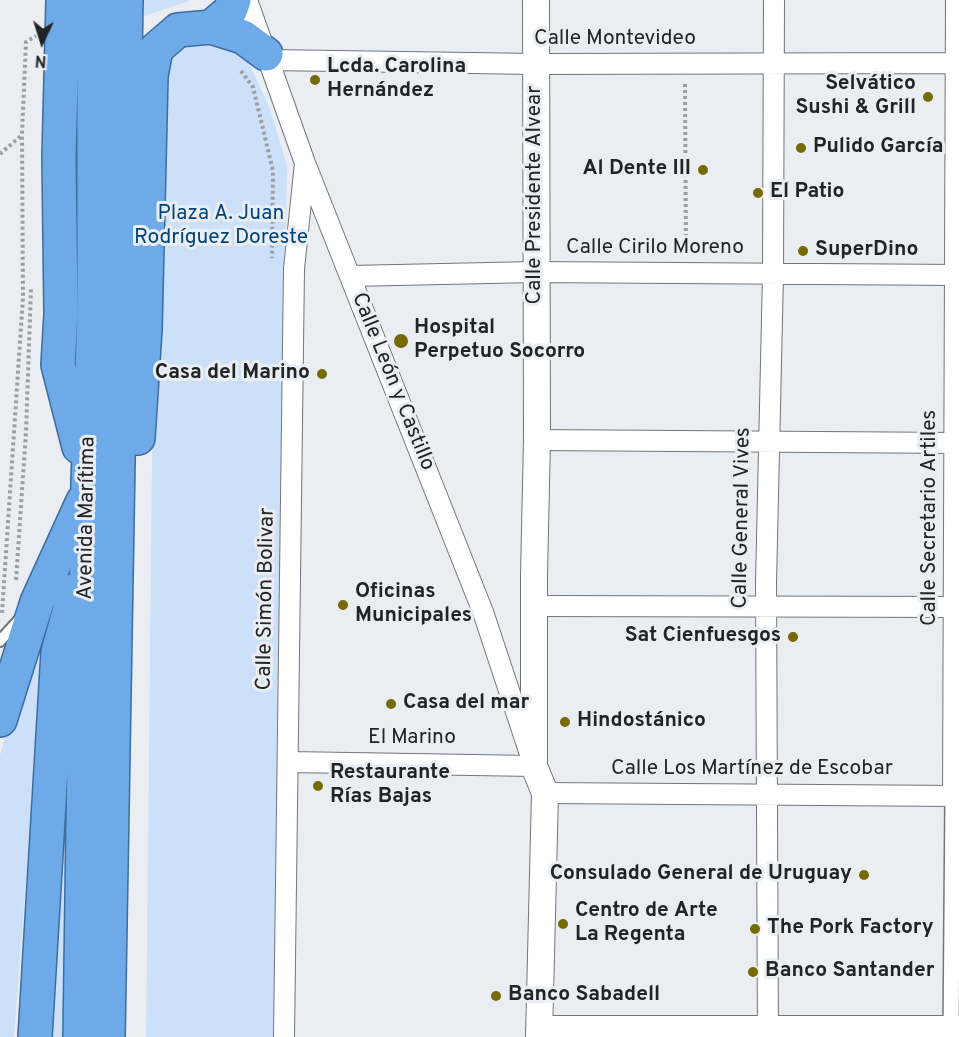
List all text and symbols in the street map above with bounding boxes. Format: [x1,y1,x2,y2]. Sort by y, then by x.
north arrow [12,12,72,72]
street label: Calle Montevideo [534,27,696,53]
text: N [34,50,47,70]
place label: Lcda. Carolina Hernández [327,55,466,105]
place label: Selvático Sushi & Grill [795,72,916,122]
marker: Lcda. Carolina Hernández [308,73,322,87]
street label: Calle Presidente Alvear [523,86,549,304]
marker: Selvático Sushi & Grill [921,90,935,104]
place label: Pulido García [813,135,944,161]
marker: Pulido García [794,141,808,155]
place label: Al Dente III [582,157,691,183]
marker: Al Dente III [696,163,710,177]
place label: El Patio [770,180,844,206]
marker: El Patio [751,186,765,200]
park label: Plaza A. Juan Rodríguez Doreste [134,202,308,252]
street label: Calle Cirilo Moreno [566,236,744,262]
place label: SuperDino [815,238,918,264]
marker: SuperDino [796,244,810,258]
street label: Calle León y Castillo [345,289,439,475]
place label: Hospital Perpetuo Socorro [414,316,585,366]
marker: Hospital Perpetuo Socorro [392,332,410,350]
place label: Casa del Marino [155,361,310,387]
marker: Casa del Marino [315,367,329,381]
street label: Calle Secretario Artiles [918,410,944,626]
street label: Calle General Vives [729,427,757,609]
street label: Avenida Marítima [74,436,102,600]
street label: Calle Simón Bolivar [253,507,281,691]
place label: Oficinas Municipales [355,580,472,630]
marker: Oficinas Municipales [336,598,350,612]
place label: Sat Cienfuesgos [625,624,781,650]
marker: Sat Cienfuesgos [786,630,800,644]
place label: Casa del mar [403,691,529,717]
marker: Casa del mar [384,697,398,711]
place label: Hindostánico [577,709,706,735]
marker: Hindostánico [558,715,572,729]
street label: El Marino [368,726,456,752]
street label: Calle Los Martínez de Escobar [611,757,893,783]
place label: Restaurante Rías Bajas [330,761,450,811]
marker: Restaurante Rías Bajas [311,779,325,793]
place label: Consulado General de Uruguay [550,862,852,888]
marker: Consulado General de Uruguay [857,868,871,882]
place label: Centro de Arte La Regenta [575,899,718,949]
place label: The Pork Factory [767,916,934,942]
marker: Centro de Arte La Regenta [556,917,570,931]
marker: The Pork Factory [748,922,762,936]
place label: Banco Santander [765,959,934,985]
marker: Banco Santander [746,965,760,979]
place label: Banco Sabadell [508,983,660,1009]
marker: Banco Sabadell [489,989,503,1003]

